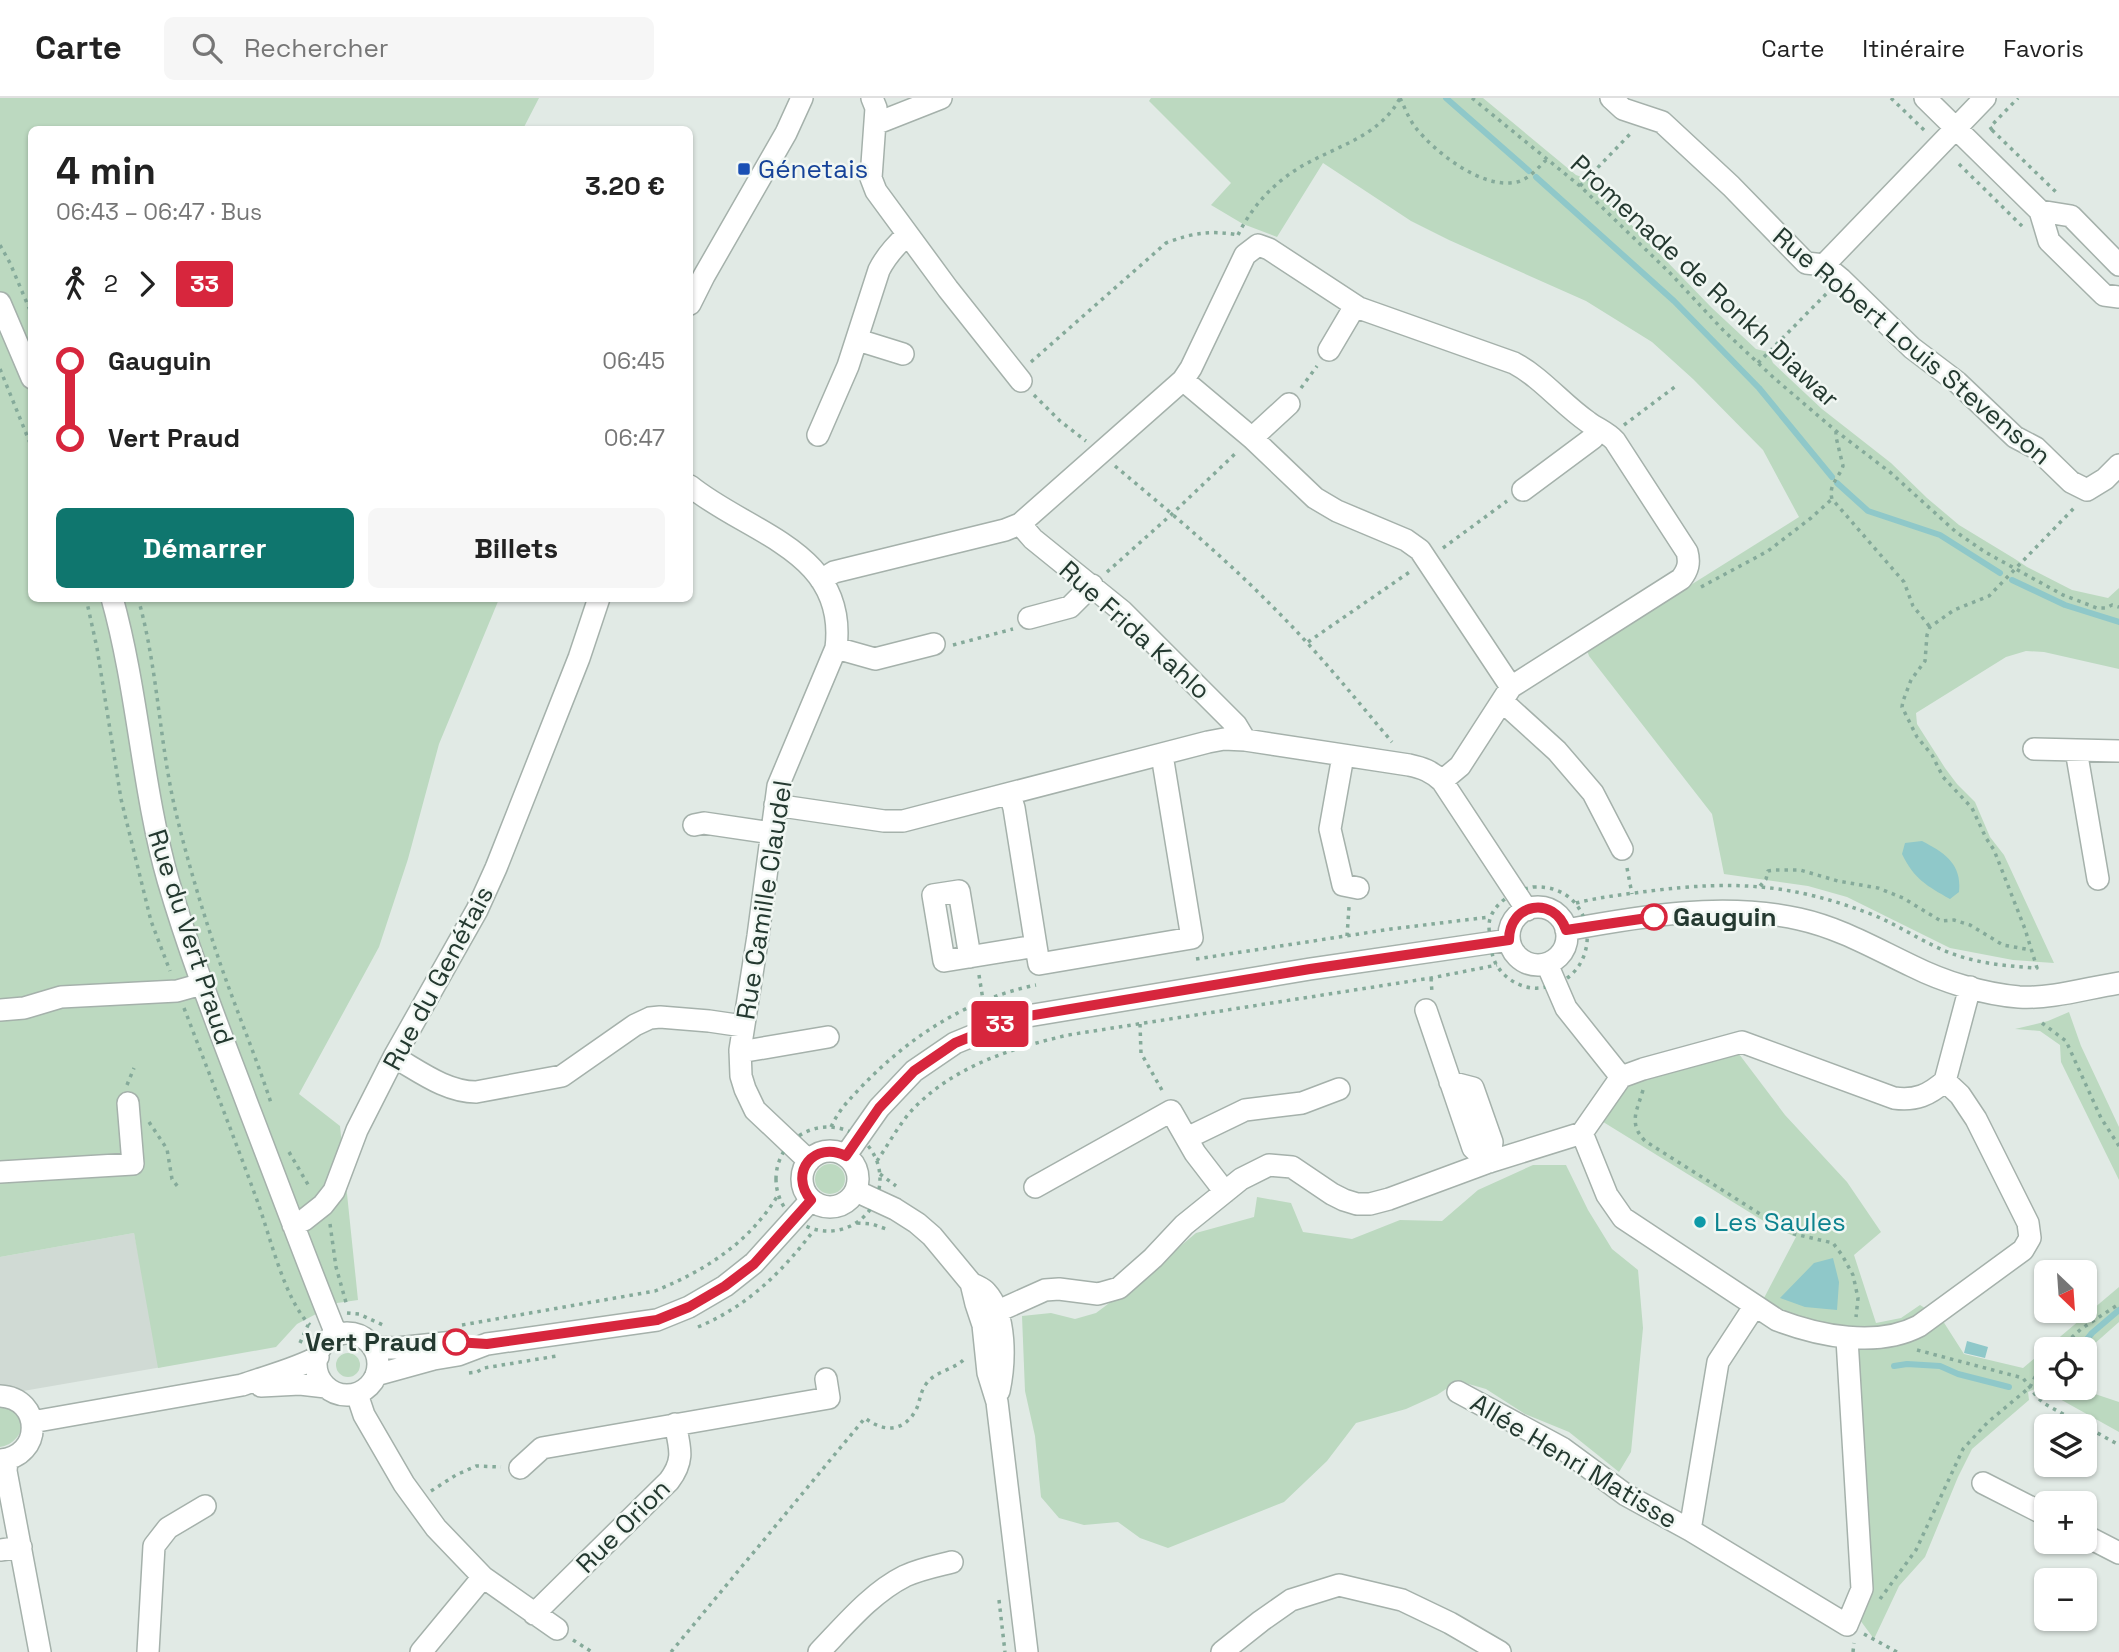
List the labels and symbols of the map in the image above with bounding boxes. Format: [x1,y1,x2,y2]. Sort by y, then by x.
street label: Promenade de Ronkh Diawar [1563,147,1847,415]
place label: Génetais [758,152,868,186]
marker: Génetais [736,161,752,177]
street label: Rue Robert Louis Stevenson [1766,219,2058,473]
street label: Rue Frida Kahlo [1052,553,1218,707]
street label: Rue Camille Claudel [728,778,800,1022]
street label: Rue du Vert Praud [140,825,242,1049]
street label: Rue du Genétais [375,880,501,1076]
place label: Gauguin [1673,900,1776,934]
marker: Gauguin [1641,904,1667,930]
line badge: 33 [968,1001,1032,1047]
place label: Les Saules [1714,1205,1846,1239]
marker: Les Saules [1692,1214,1708,1230]
north arrow [2034,1260,2096,1323]
place label: Vert Praud [305,1325,437,1359]
marker: Vert Praud [443,1329,469,1355]
street label: Allée Henri Matisse [1464,1386,1684,1536]
street label: Rue Orion [569,1472,677,1580]

